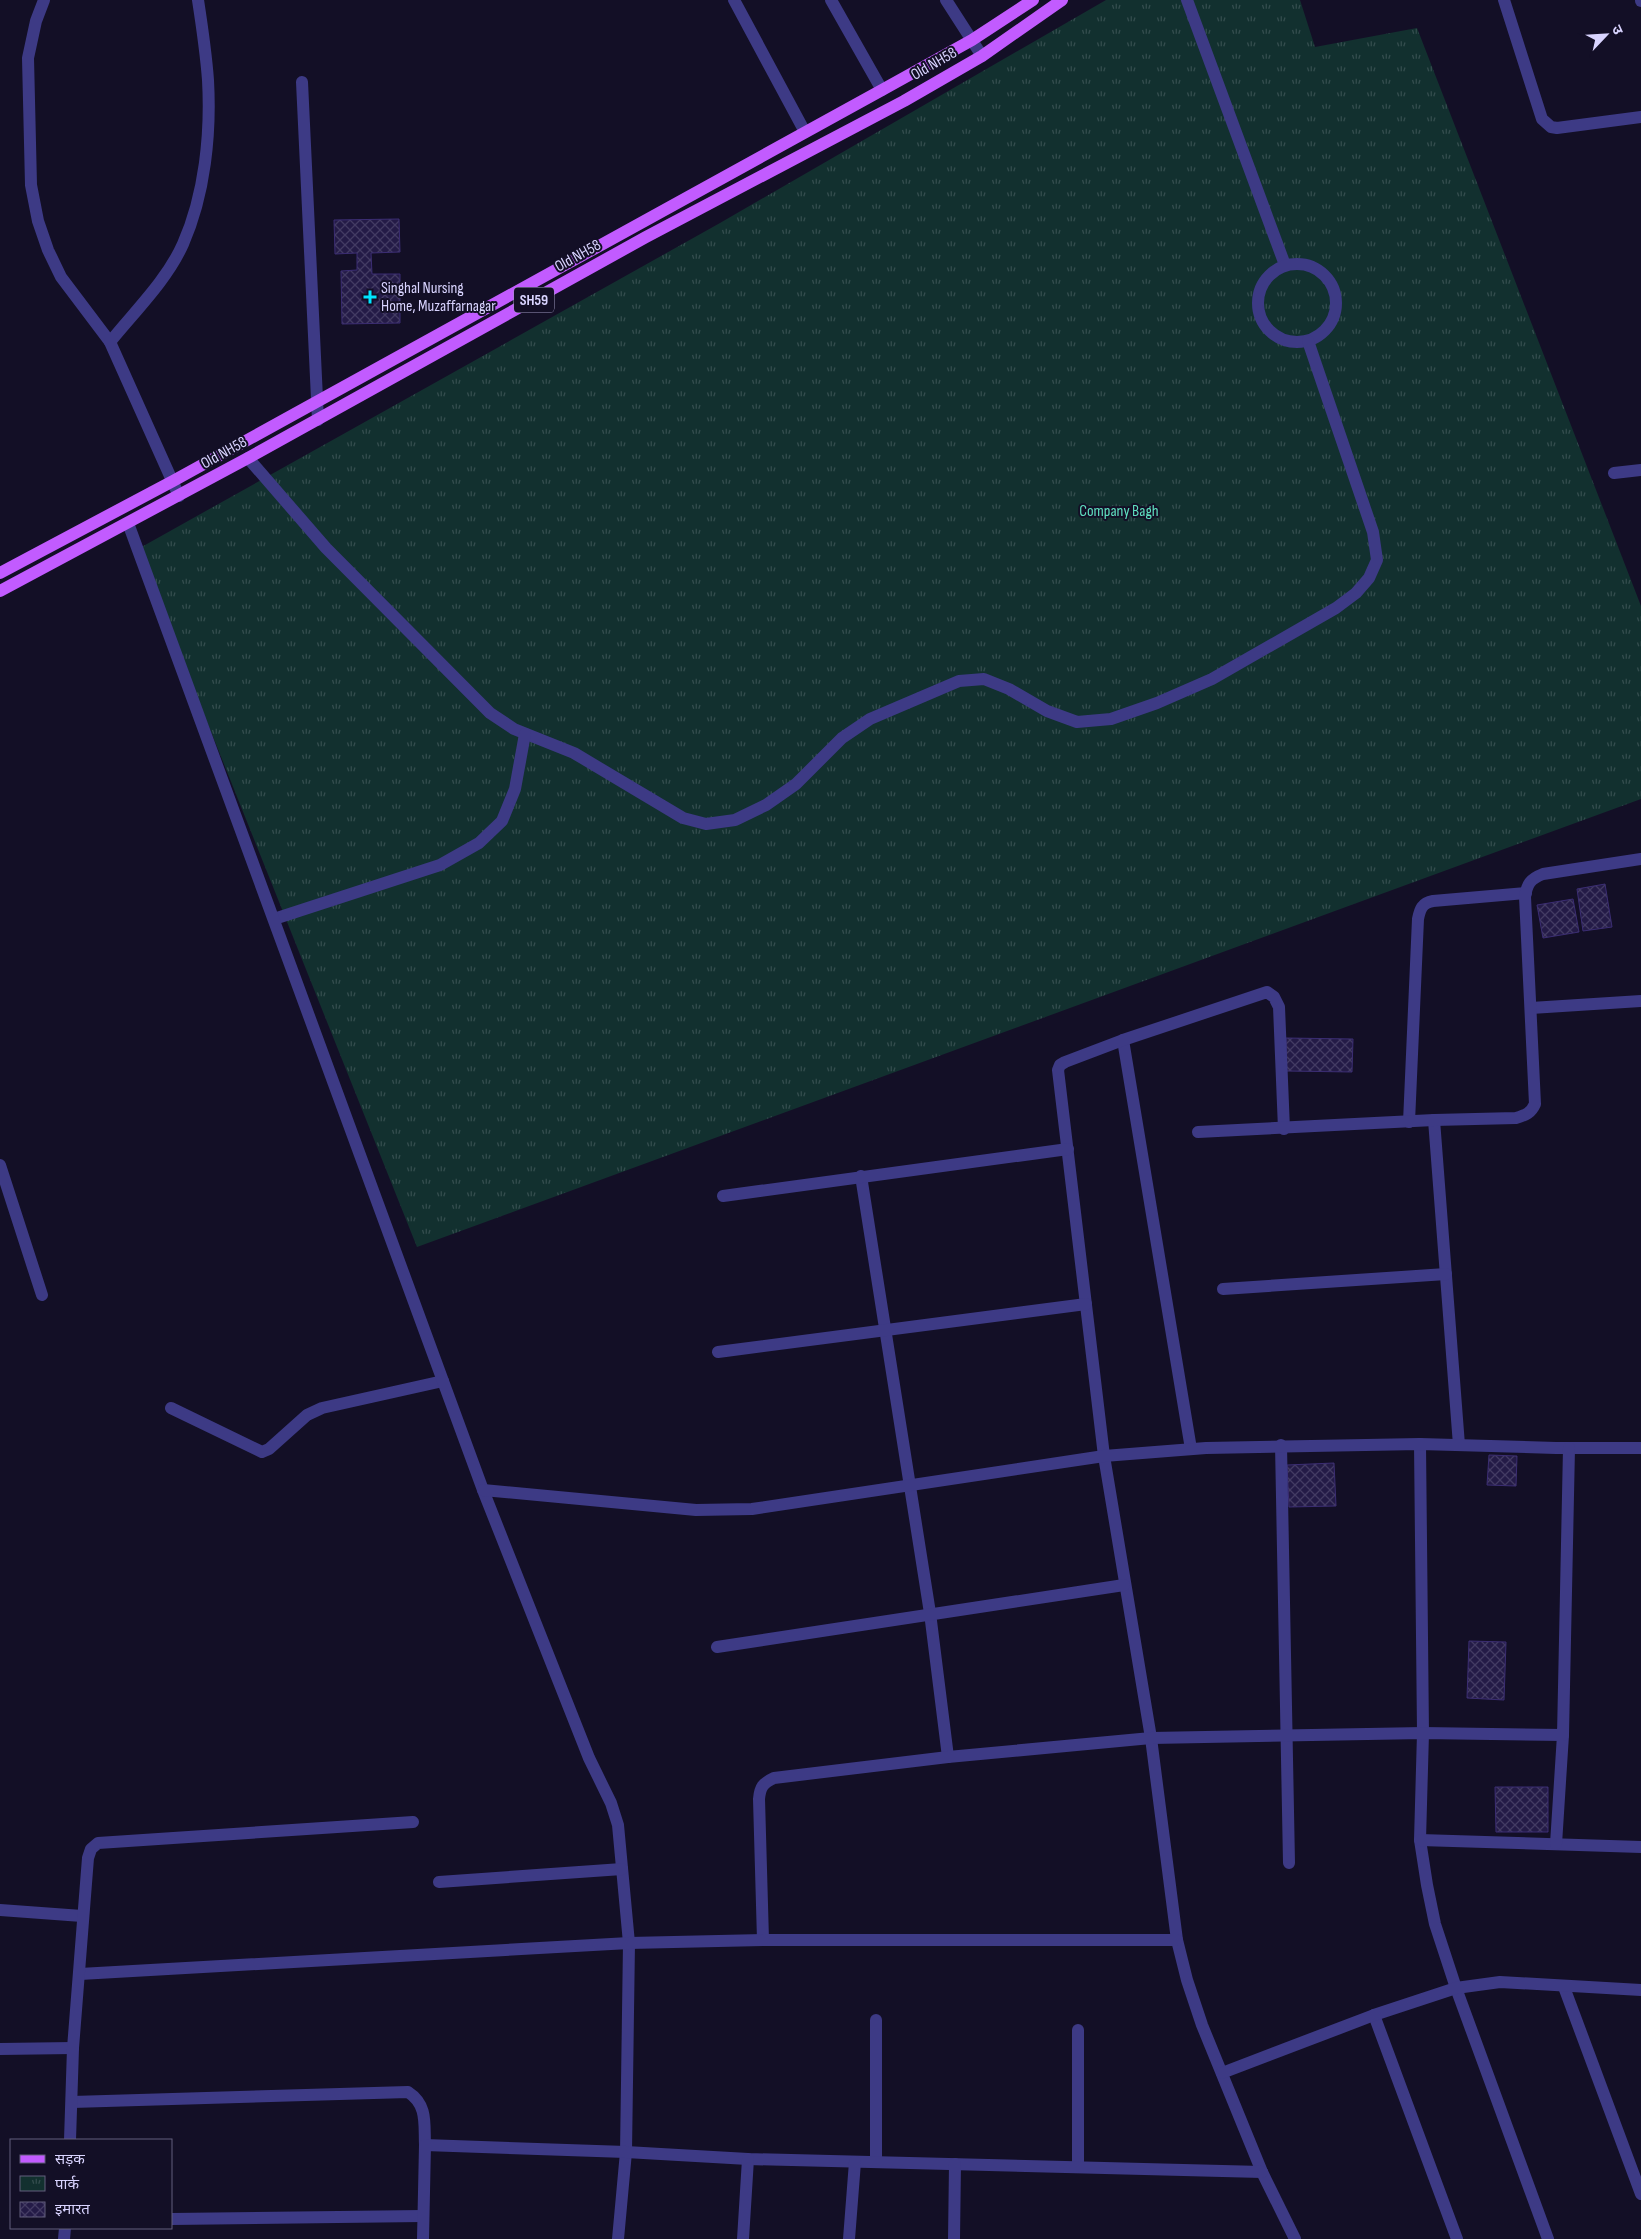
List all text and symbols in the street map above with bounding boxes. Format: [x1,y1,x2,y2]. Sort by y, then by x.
north arrow [1581,10,1631,60]
text: उ [1608,22,1627,38]
street label: Old NH58 [908,43,960,85]
street label: Old NH58 [552,236,604,276]
place label: Singhal Nursing Home, Muzaffarnagar [381,279,496,316]
road number: SH59 [514,288,554,312]
marker: Singhal Nursing Home, Muzaffarnagar [363,290,377,304]
street label: Old NH58 [198,433,250,473]
park label: Company Bagh [1079,502,1159,521]
legend [10,2139,172,2229]
text: सड़क [55,2150,85,2169]
text: पार्क [55,2175,79,2194]
text: इमारत [55,2200,90,2219]

